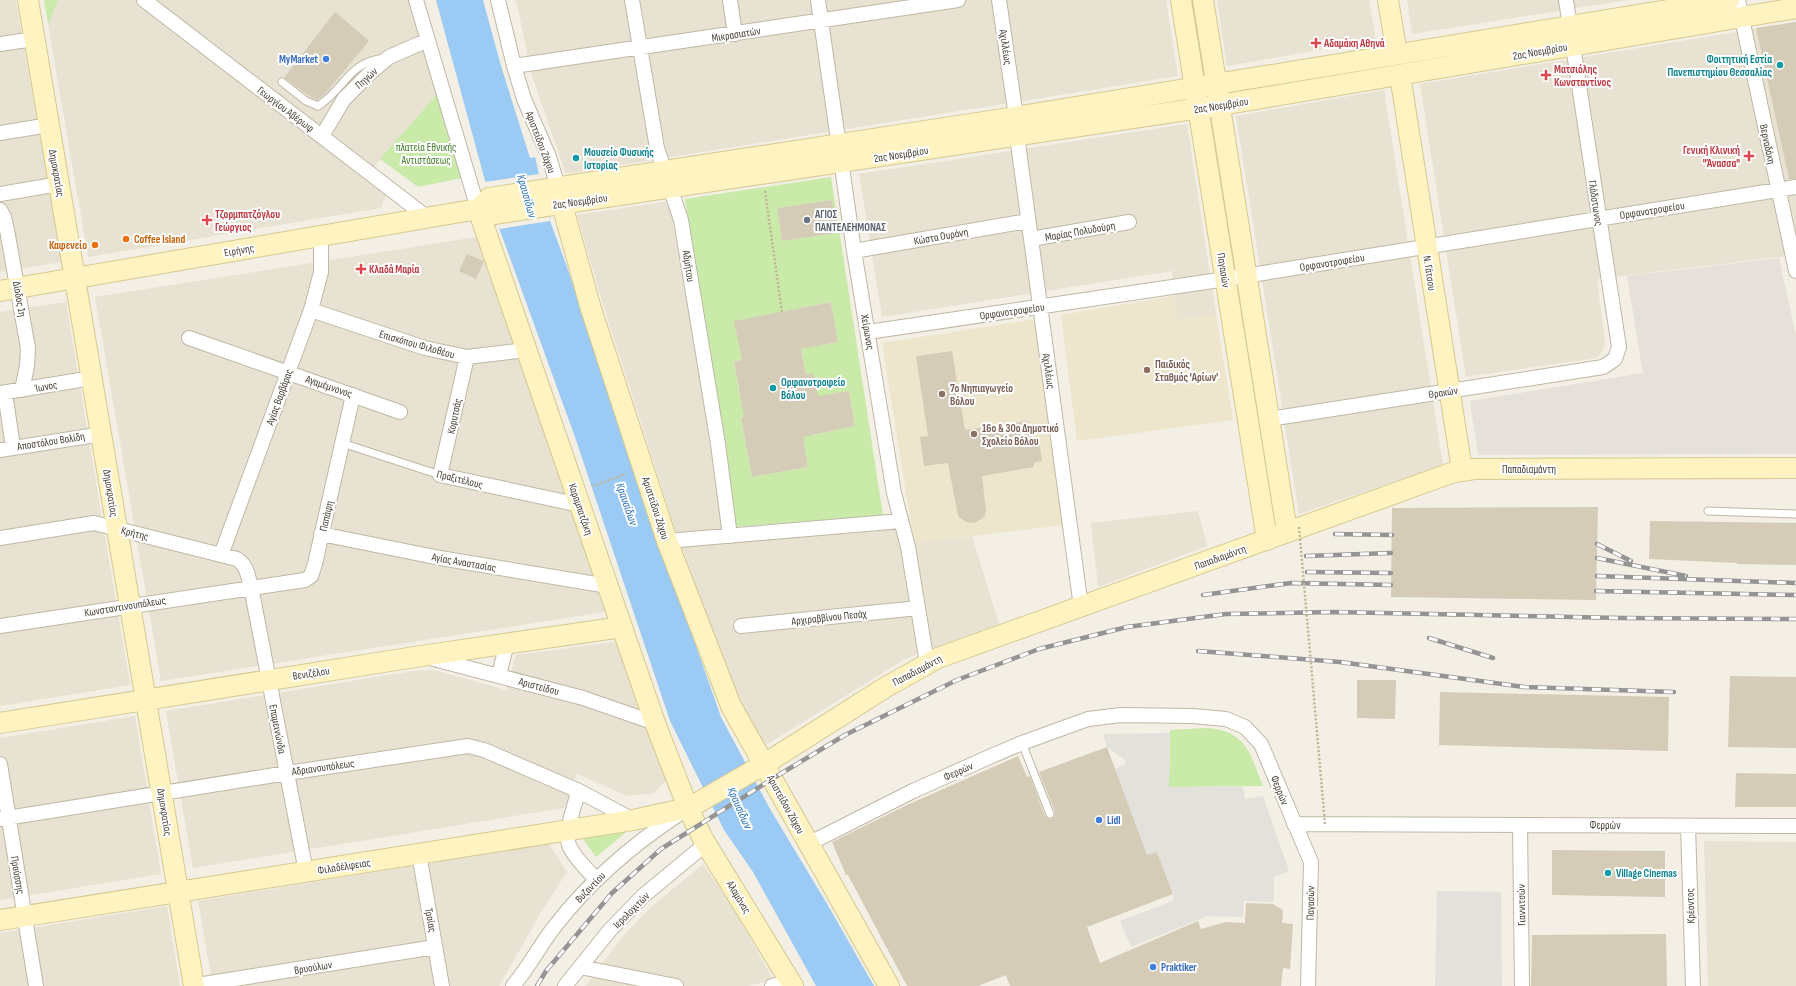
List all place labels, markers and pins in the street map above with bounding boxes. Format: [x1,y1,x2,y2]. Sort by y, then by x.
place label: Αδαμάκη Αθηνά [1323,37,1385,50]
marker: Αδαμάκη Αθηνά [1311,38,1321,48]
place label: MyMarket [279,53,318,66]
place label: Φοιτητική Εστία Πανεπιστημίου Θεσσαλίας [1667,53,1772,79]
marker: MyMarket [321,54,331,64]
marker: Φοιτητική Εστία Πανεπιστημίου Θεσσαλίας [1775,60,1785,70]
place label: Ματσιόλης Κωνσταντίνος [1554,63,1611,89]
marker: Ματσιόλης Κωνσταντίνος [1541,70,1551,80]
place label: Γενική Κλινική "Άνασσα" [1683,144,1740,170]
place label: Μουσείο Φυσικής Ιστορίας [584,146,654,172]
marker: Γενική Κλινική "Άνασσα" [1743,150,1755,162]
marker: Μουσείο Φυσικής Ιστορίας [571,153,581,163]
place label: Τζορμπατζόγλου Γεώργιος [215,208,280,234]
place label: ΑΓΙΟΣ ΠΑΝΤΕΛΕΗΜΟΝΑΣ [814,208,886,234]
marker: Τζορμπατζόγλου Γεώργιος [202,215,212,225]
marker: ΑΓΙΟΣ ΠΑΝΤΕΛΕΗΜΟΝΑΣ [802,215,812,225]
place label: Coffee Island [134,233,185,246]
marker: Coffee Island [121,234,131,244]
place label: Καφενείο [49,239,87,252]
marker: Καφενείο [90,240,100,250]
place label: Κλαδά Μαρία [369,263,420,276]
marker: Κλαδά Μαρία [356,264,366,274]
place label: Παιδικός Σταθμός 'Αρίων' [1155,358,1218,384]
marker: Παιδικός Σταθμός 'Αρίων' [1142,365,1152,375]
place label: Ορφανοτροφείο Βόλου [781,376,846,402]
place label: 7ο Νηπιαγωγείο Βόλου [950,382,1013,408]
marker: Ορφανοτροφείο Βόλου [768,383,778,393]
marker: 7ο Νηπιαγωγείο Βόλου [937,389,947,399]
place label: 16ο & 30ο Δημοτικό Σχολείο Βόλου [982,422,1059,448]
marker: 16ο & 30ο Δημοτικό Σχολείο Βόλου [969,429,979,439]
place label: Lidl [1107,814,1121,827]
marker: Lidl [1094,815,1104,825]
place label: Village Cinemas [1616,867,1677,880]
marker: Village Cinemas [1603,868,1613,878]
place label: Praktiker [1161,961,1197,974]
marker: Praktiker [1148,962,1158,972]

